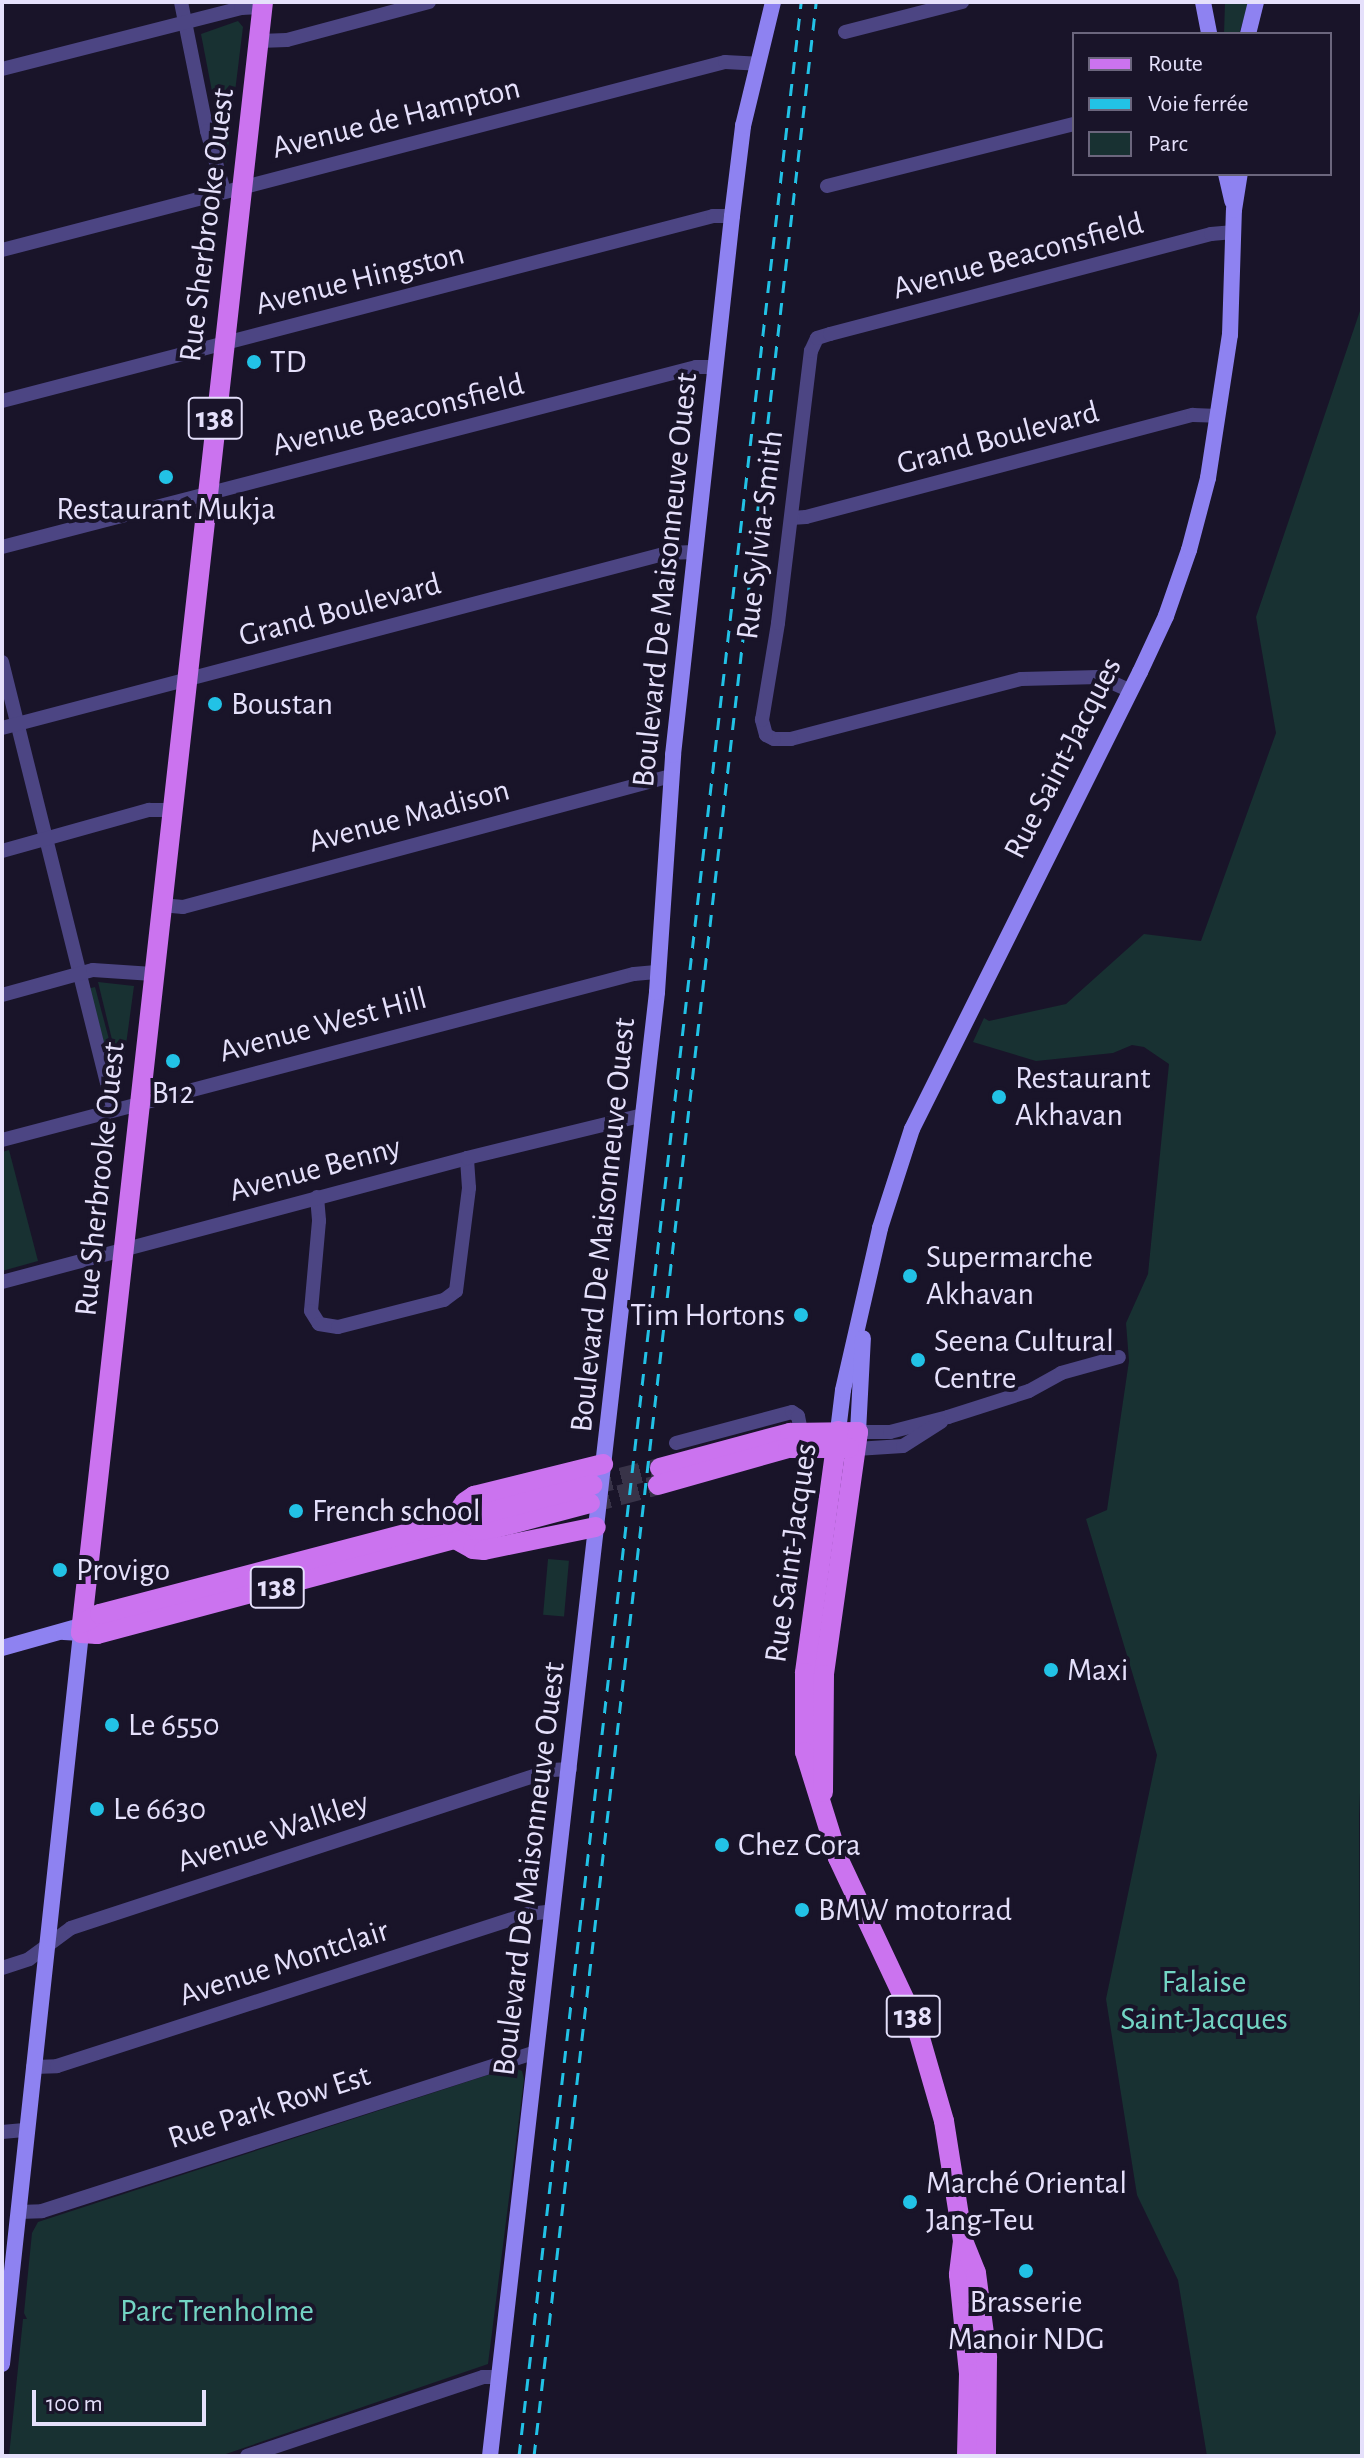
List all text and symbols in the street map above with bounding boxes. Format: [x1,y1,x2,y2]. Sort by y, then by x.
legend [1072,32,1332,176]
text: Route [1148,52,1203,76]
street label: Avenue de Hampton [268,69,524,167]
street label: Rue Sherbrooke Ouest [171,86,243,364]
text: Voie ferrée [1148,92,1249,116]
text: Parc [1148,132,1188,156]
street label: Avenue Beaconsfield [888,204,1148,308]
street label: Avenue Hingston [252,235,468,323]
place label: TD [270,343,306,381]
marker: TD [245,353,263,371]
street label: Avenue Beaconsfield [268,365,528,465]
street label: Boulevard De Maisonneuve Ouest [624,371,706,789]
road number: 138 [187,392,243,444]
street label: Grand Boulevard [893,393,1103,483]
street label: Rue Sylvia-Smith [728,428,792,642]
marker: Restaurant Mukja [157,468,175,486]
place label: Restaurant Mukja [56,490,276,528]
street label: Grand Boulevard [235,565,445,655]
street label: Rue Saint-Jacques [996,651,1130,865]
place label: Boustan [231,685,333,723]
marker: Boustan [206,695,224,713]
street label: Avenue Madison [304,771,514,861]
street label: Avenue West Hill [215,979,431,1071]
street label: Boulevard De Maisonneuve Ouest [562,1016,644,1434]
street label: Rue Sherbrooke Ouest [67,1040,133,1318]
marker: B12 [164,1052,182,1070]
place label: Restaurant Akhavan [1015,1060,1150,1135]
place label: B12 [152,1074,194,1112]
marker: Restaurant Akhavan [990,1088,1008,1106]
street label: Avenue Benny [225,1128,405,1210]
place label: Supermarche Akhavan [926,1239,1093,1314]
marker: Supermarche Akhavan [901,1267,919,1285]
place label: Tim Hortons [630,1296,785,1334]
marker: Tim Hortons [792,1306,810,1324]
place label: Seena Cultural Centre [934,1323,1114,1398]
marker: Seena Cultural Centre [909,1351,927,1369]
street label: Rue Saint-Jacques [757,1441,825,1665]
place label: French school [312,1492,481,1530]
marker: French school [287,1502,305,1520]
place label: Provigo [76,1551,170,1589]
marker: Provigo [51,1561,69,1579]
road number: 138 [249,1561,305,1613]
place label: Maxi [1067,1651,1128,1689]
street label: Boulevard De Maisonneuve Ouest [485,1660,573,2078]
marker: Maxi [1042,1661,1060,1679]
place label: Le 6550 [128,1706,220,1744]
marker: Le 6550 [103,1716,121,1734]
street label: Avenue Walkley [172,1783,374,1881]
place label: Le 6630 [113,1790,206,1828]
marker: Le 6630 [88,1800,106,1818]
place label: Chez Cora [738,1826,861,1864]
marker: Chez Cora [713,1836,731,1854]
place label: BMW motorrad [818,1891,1012,1929]
marker: BMW motorrad [793,1901,811,1919]
street label: Avenue Montclair [174,1911,394,2015]
park label: Falaise Saint-Jacques [1120,1964,1288,2039]
road number: 138 [885,1990,941,2042]
street label: Rue Park Row Est [163,2056,375,2158]
place label: Marché Oriental Jang-Teu [926,2165,1127,2240]
marker: Marché Oriental Jang-Teu [901,2193,919,2211]
marker: Brasserie Manoir NDG [1017,2262,1035,2280]
place label: Brasserie Manoir NDG [948,2284,1104,2359]
park label: Parc Trenholme [120,2292,314,2330]
scale bar [36,2374,210,2424]
text: 100 m [46,2392,103,2416]

